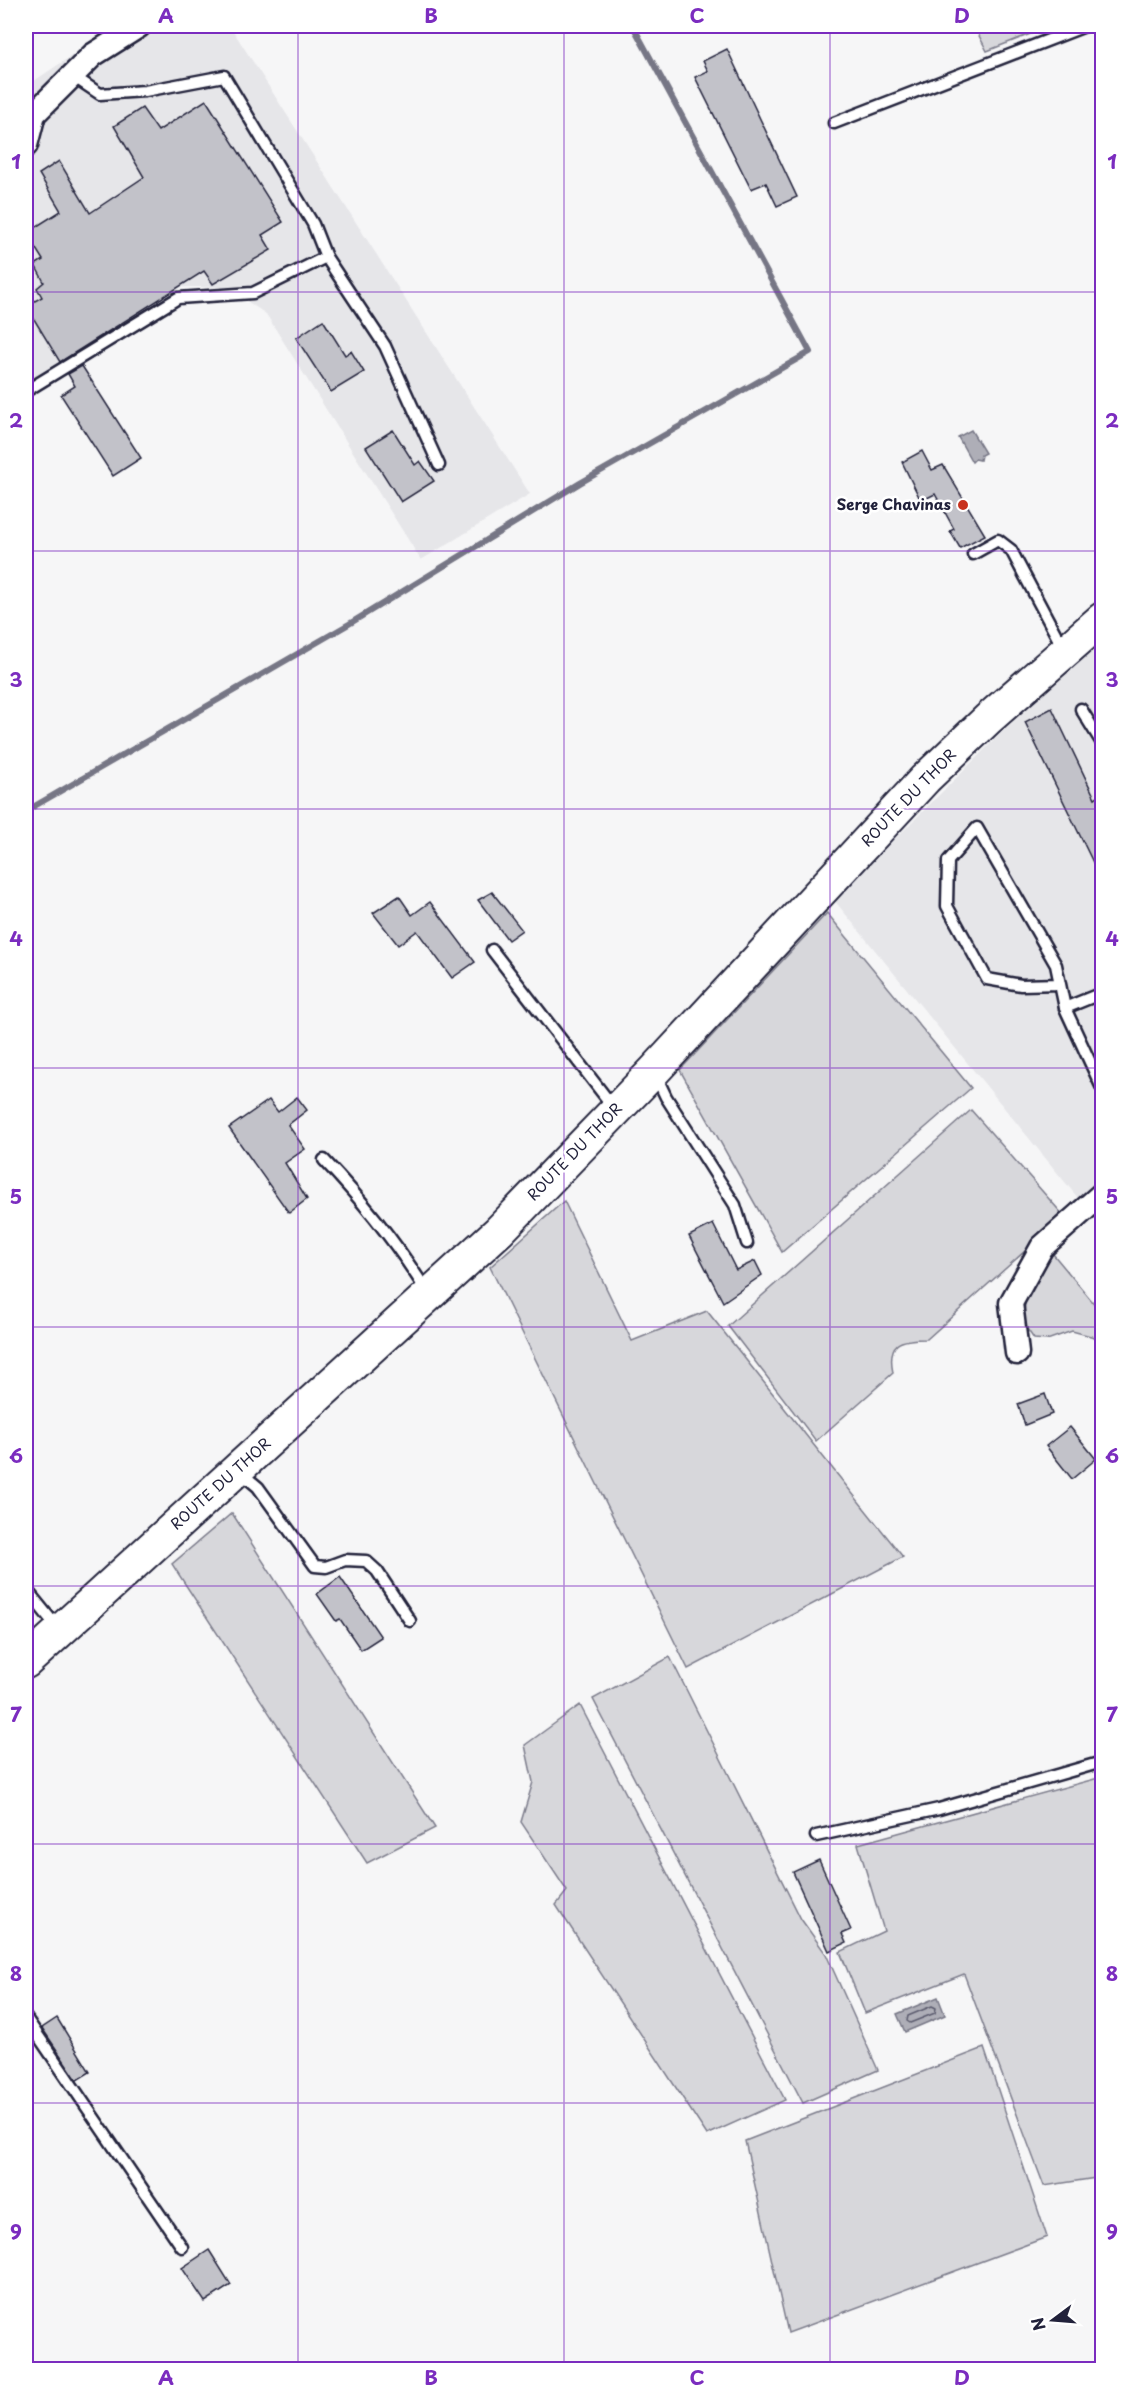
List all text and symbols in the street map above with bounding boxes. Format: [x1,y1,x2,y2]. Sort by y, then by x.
text: A [158,0,174,30]
text: B [424,0,438,30]
text: C [689,0,705,30]
text: D [954,0,970,30]
text: 1 [11,146,21,176]
text: 1 [1107,146,1117,176]
text: 2 [9,405,23,435]
text: 2 [1105,405,1119,435]
place label: Serge Chavinas [837,492,951,515]
marker: Serge Chavinas [956,498,970,512]
text: 3 [9,664,23,694]
text: 3 [1105,664,1119,694]
street label: ROUTE DU THOR [855,743,961,851]
text: 4 [9,923,23,953]
text: 4 [1105,923,1119,953]
street label: ROUTE DU THOR [521,1097,627,1205]
text: 5 [10,1181,22,1211]
text: 5 [1106,1181,1118,1211]
street label: ROUTE DU THOR [165,1431,275,1534]
text: 6 [9,1440,23,1470]
text: 6 [1105,1440,1119,1470]
text: 7 [10,1699,22,1729]
text: 7 [1106,1699,1118,1729]
text: 8 [10,1958,22,1988]
text: 8 [1106,1958,1118,1988]
text: 9 [10,2216,22,2246]
text: 9 [1106,2216,1118,2246]
north arrow [1023,2290,1083,2350]
text: N [1024,2315,1051,2334]
text: A [158,2362,174,2392]
text: B [424,2362,438,2392]
text: C [689,2362,705,2392]
text: D [954,2362,970,2392]

